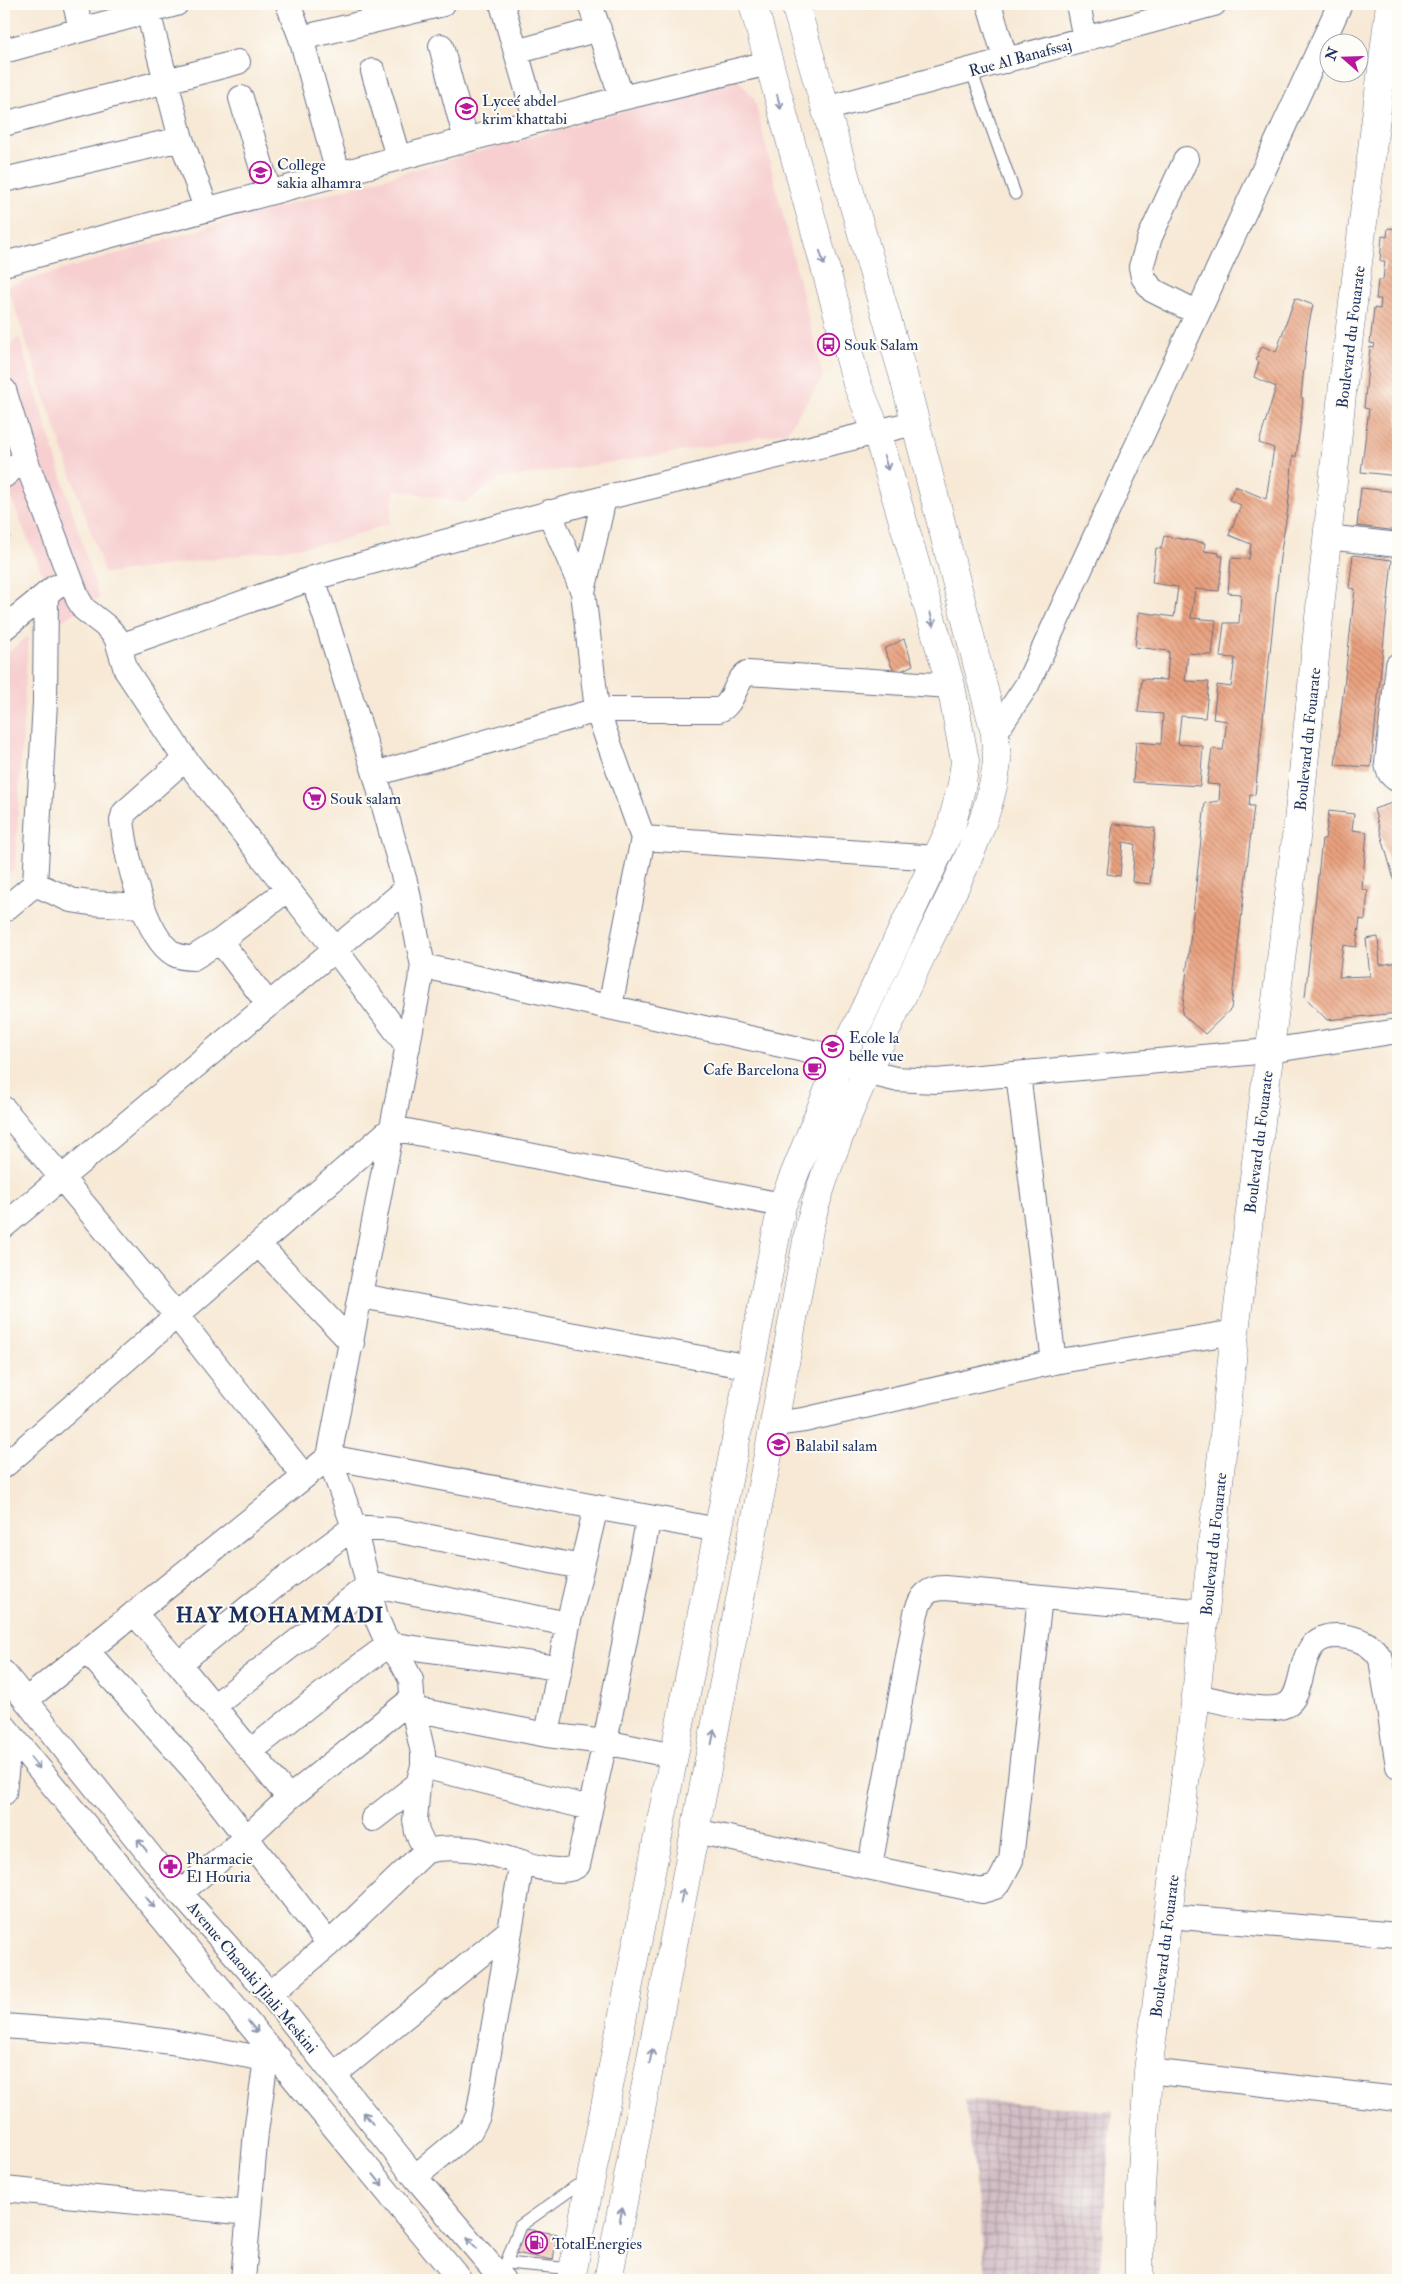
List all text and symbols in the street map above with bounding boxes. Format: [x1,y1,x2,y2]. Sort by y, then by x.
north arrow [1320,32,1370,82]
street label: Rue Al Banafssaj [967,35,1074,81]
text: N [1322,44,1343,63]
place label: Lyceé abdel krim khattabi [482,91,567,129]
one-way arrow [775,93,784,109]
school or university icon: Lyceé abdel krim khattabi [454,97,478,121]
place label: College sakia alhamra [277,155,362,193]
school or university icon: College sakia alhamra [249,161,273,185]
one-way arrow [818,250,828,266]
street label: Boulevard du Fouarate [1332,264,1370,410]
bus stop icon: Souk Salam [816,332,840,356]
place label: Souk Salam [844,335,919,355]
one-way arrow [882,455,891,471]
one-way arrow [927,611,937,627]
street label: Boulevard du Fouarate [1291,666,1325,812]
supermarket icon: Souk salam [302,786,326,810]
place label: Souk salam [330,789,402,809]
place label: Ecole la belle vue [849,1028,904,1066]
school or university icon: Ecole la belle vue [821,1034,845,1058]
cafe icon: Cafe Barcelona [803,1057,827,1081]
place label: Cafe Barcelona [703,1060,799,1080]
street label: Boulevard du Fouarate [1240,1069,1278,1215]
school or university icon: Balabil salam [767,1433,791,1457]
place label: Balabil salam [795,1436,878,1456]
street label: Boulevard du Fouarate [1197,1471,1231,1617]
district label: HAY MOHAMMADI [176,1602,384,1629]
one-way arrow [708,1729,718,1745]
one-way arrow [29,1757,41,1770]
one-way arrow [136,1838,147,1851]
place label: Pharmacie El Houria [186,1849,253,1887]
pharmacy icon: Pharmacie El Houria [158,1855,182,1879]
street label: Boulevard du Fouarate [1146,1873,1184,2019]
one-way arrow [678,1889,687,1905]
one-way arrow [144,1895,155,1908]
street label: Avenue Chaouki Jilali Meskini [181,1897,322,2058]
one-way arrow [248,2021,259,2034]
one-way arrow [647,2048,657,2064]
one-way arrow [363,2112,374,2125]
one-way arrow [373,2173,384,2186]
one-way arrow [616,2208,626,2224]
fuel station icon: TotalEnergies [524,2231,548,2255]
place label: TotalEnergies [552,2234,642,2254]
one-way arrow [467,2237,478,2250]

